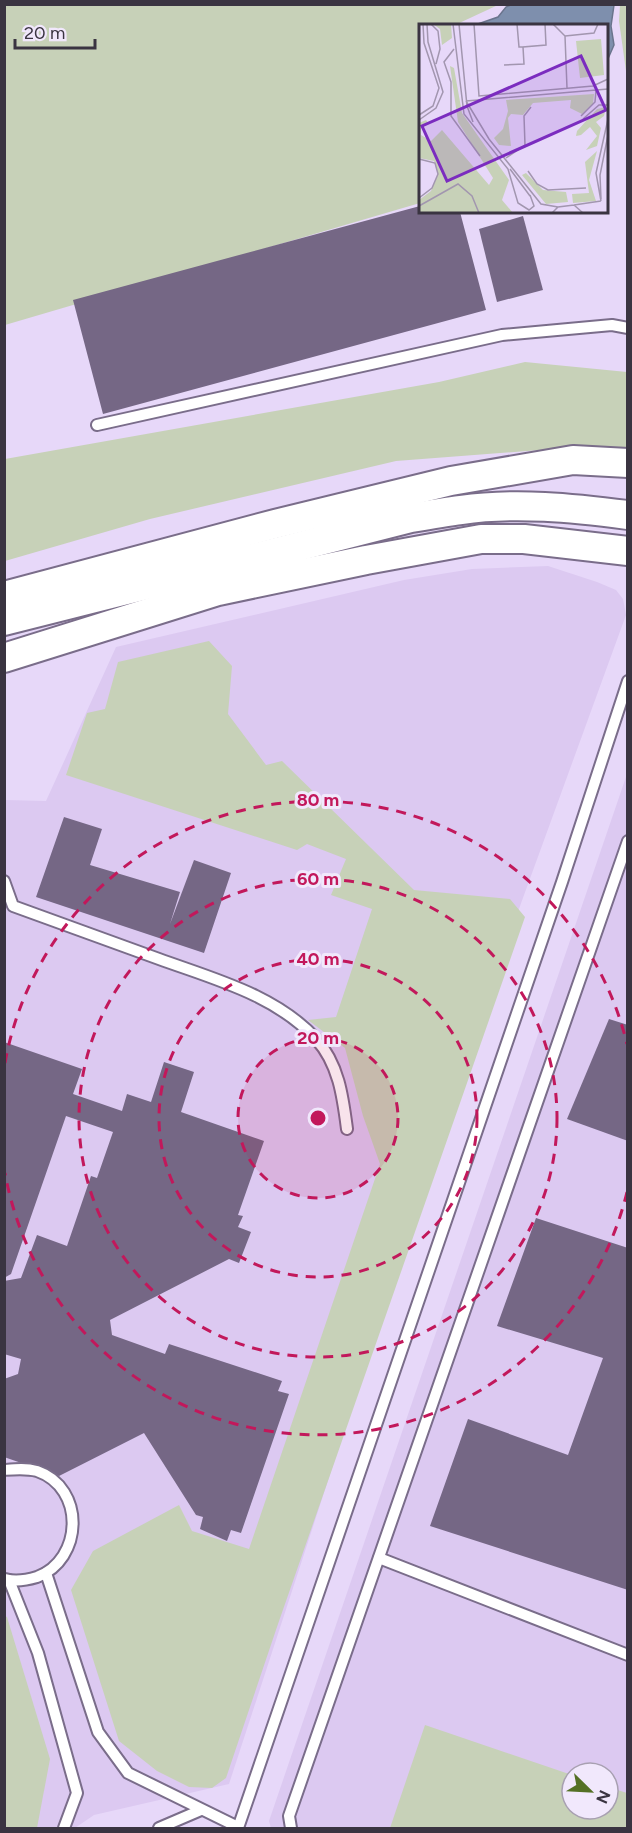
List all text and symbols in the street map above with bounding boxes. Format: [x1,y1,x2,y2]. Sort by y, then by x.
scale bar [15,12,94,50]
text: 20 m [24,22,65,44]
inset map [419,24,608,213]
text: 80 m [297,789,339,811]
text: 60 m [297,868,339,890]
text: 40 m [296,948,340,970]
text: 20 m [297,1027,339,1049]
centre of rings [308,1108,328,1128]
north arrow [560,1761,620,1821]
text: N [592,1787,614,1806]

